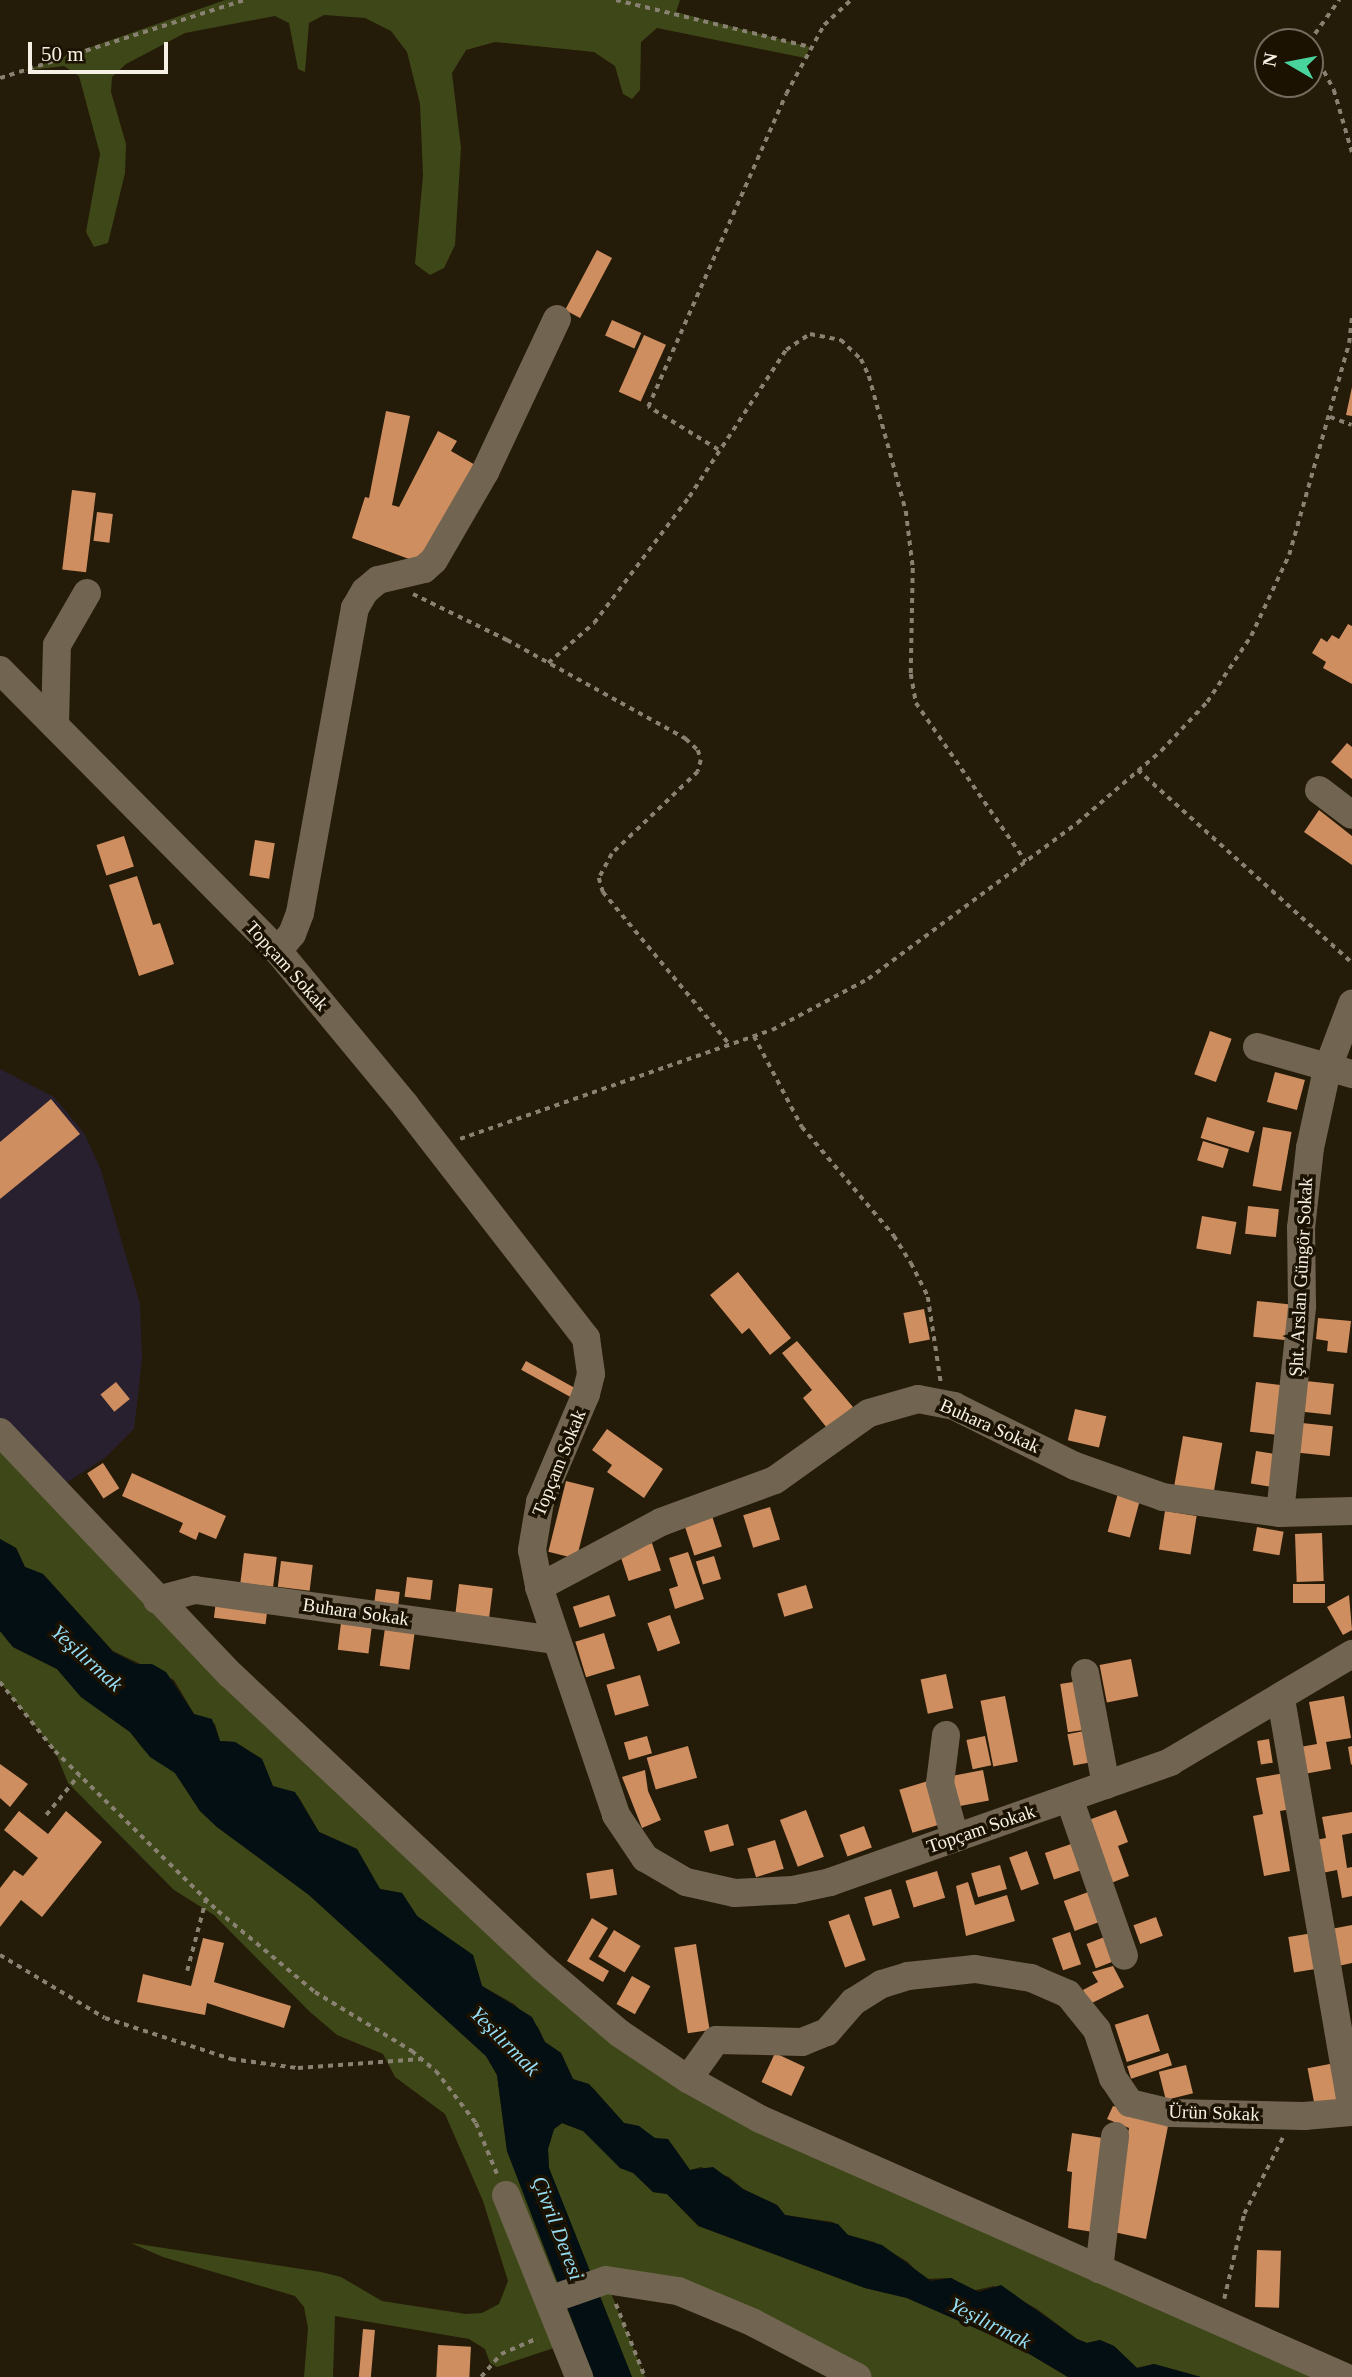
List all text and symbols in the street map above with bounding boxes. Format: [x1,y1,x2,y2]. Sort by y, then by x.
scale bar [32,28,172,72]
north arrow [1254,28,1324,98]
text: 50 m [41,42,84,66]
text: N [1258,51,1281,68]
street label: Topçam Sokak [241,916,333,1016]
street label: Şht. Arslan Güngör Sokak [1284,1176,1318,1378]
street label: Buhara Sokak [936,1394,1044,1458]
street label: Topçam Sokak [527,1406,591,1520]
street label: Buhara Sokak [301,1593,411,1631]
water label: Yeşilırmak [46,1619,128,1697]
street label: Topçam Sokak [924,1800,1038,1858]
water label: Yeşilırmak [465,2001,545,2081]
street label: Ürün Sokak [1168,2100,1260,2126]
water label: Çivril Deresi [527,2172,589,2284]
water label: Yeşilırmak [945,2292,1035,2354]

